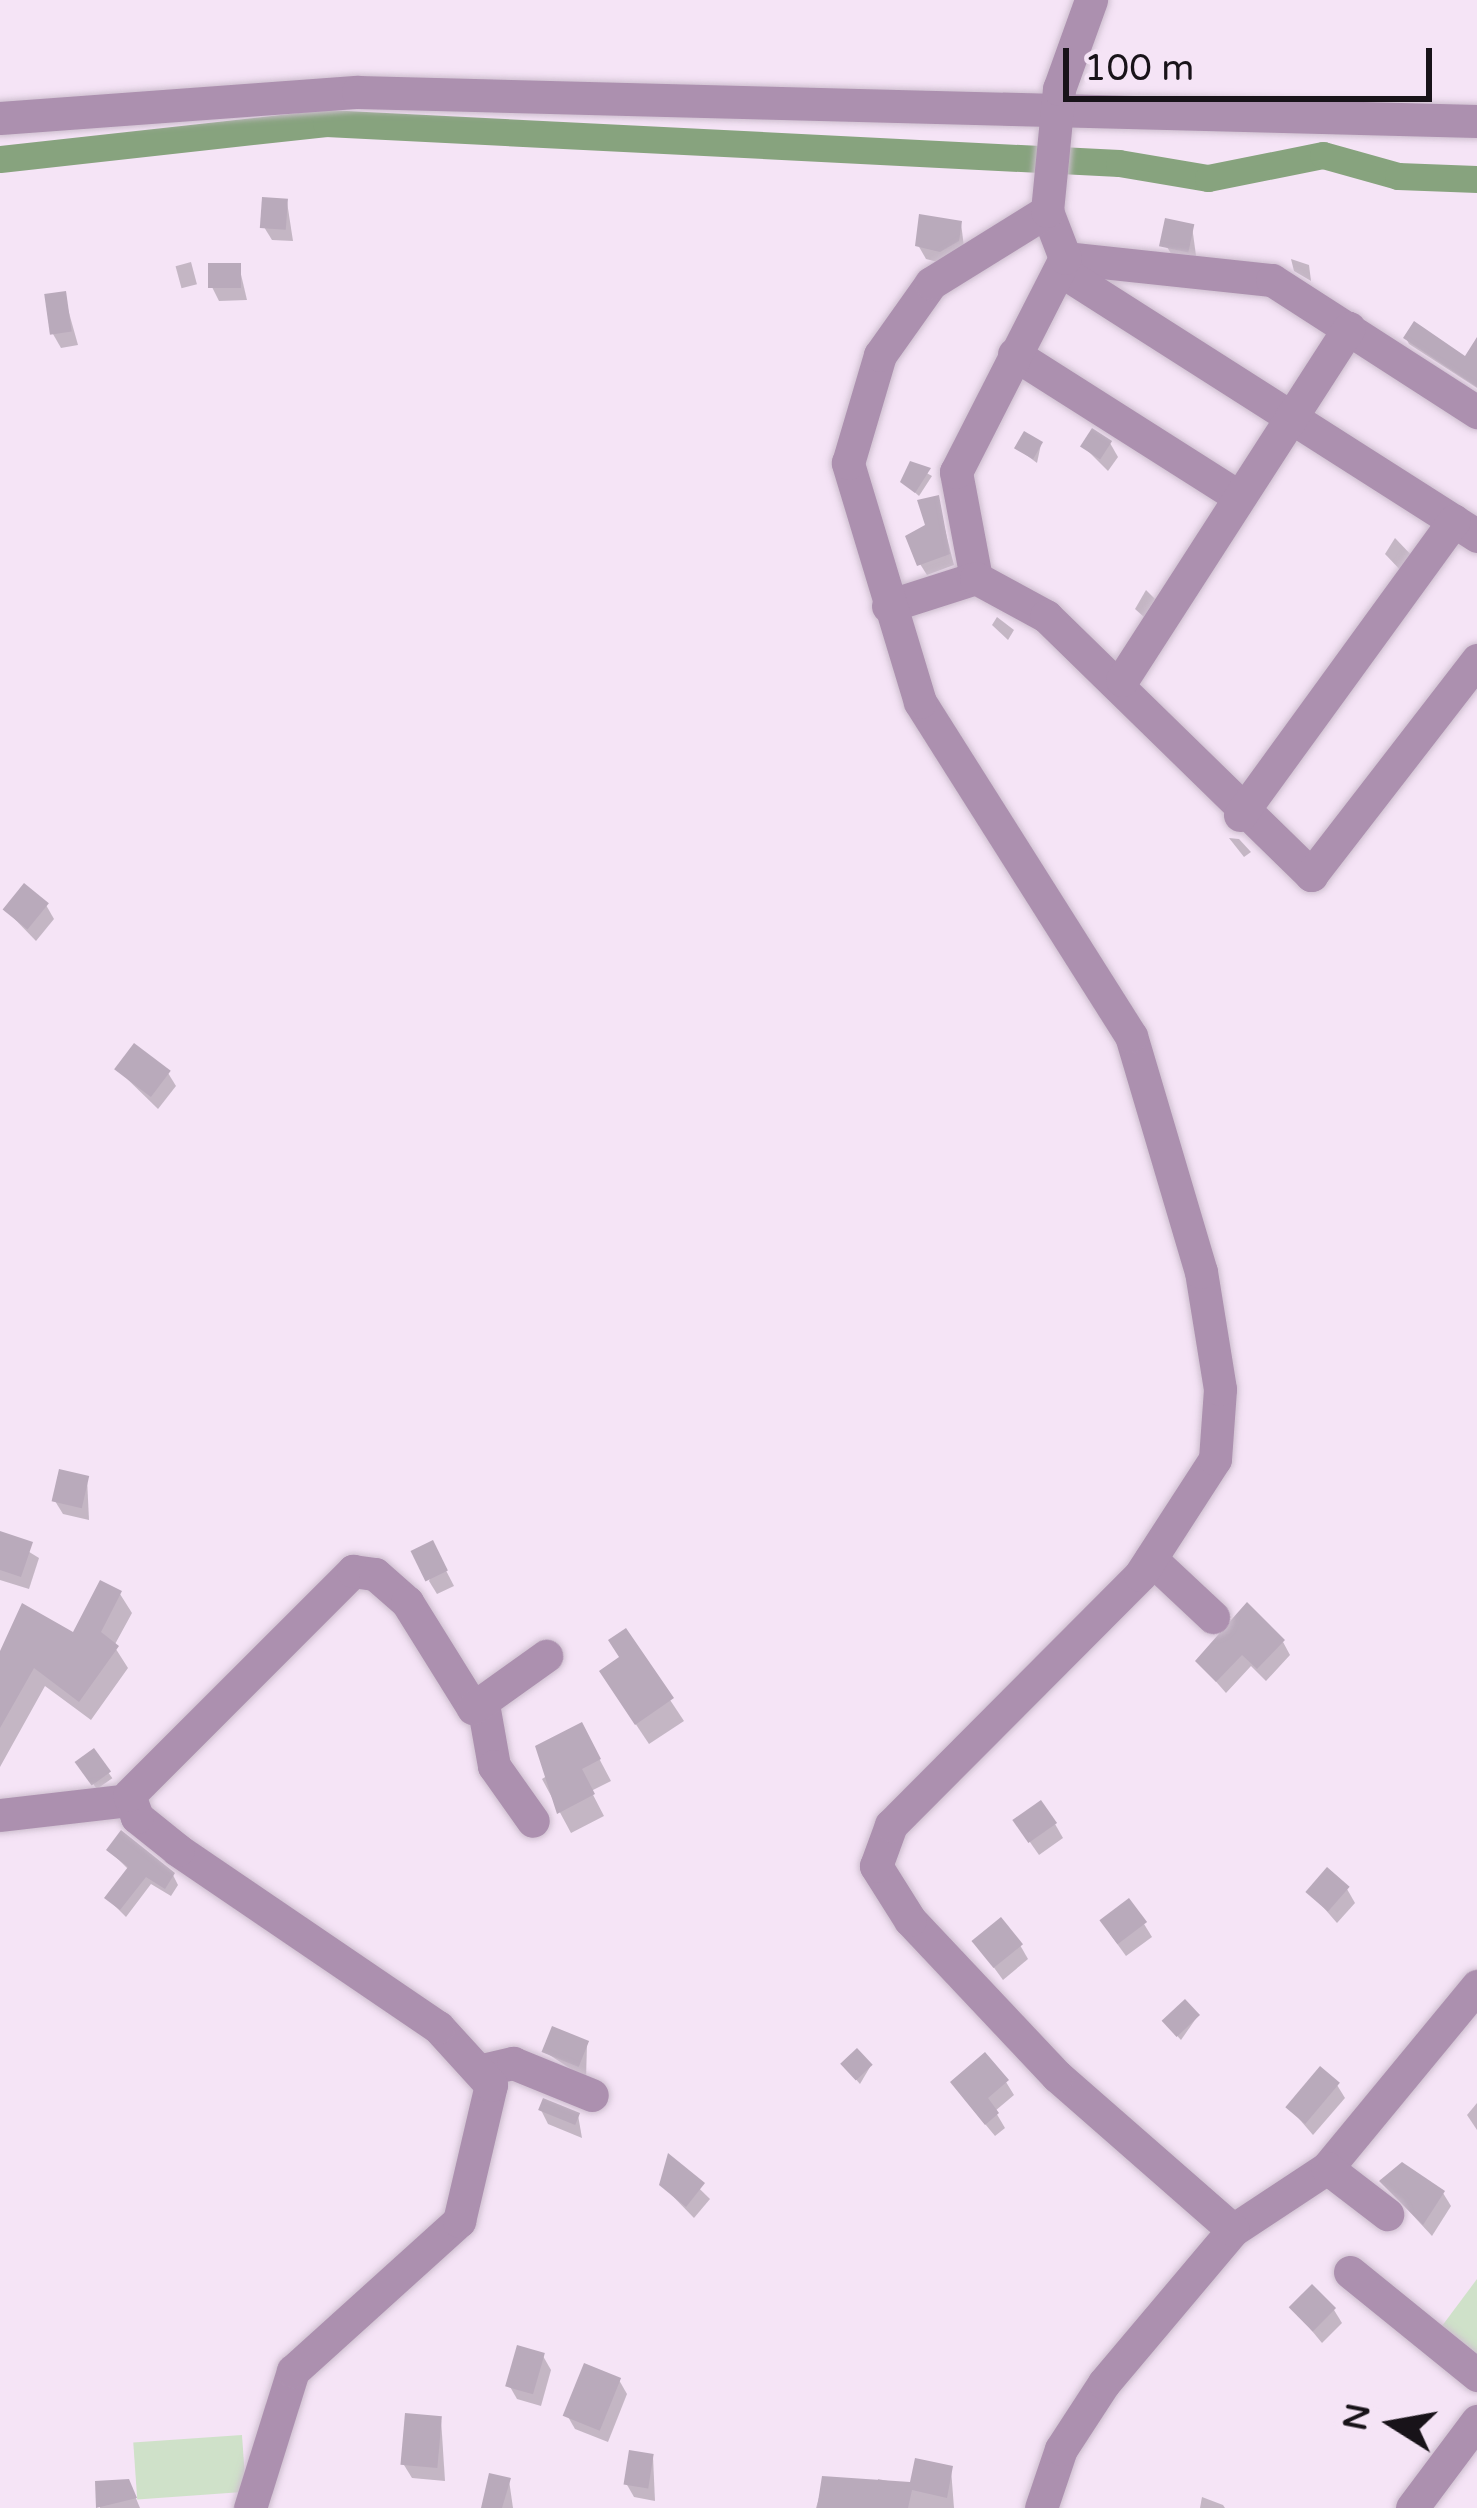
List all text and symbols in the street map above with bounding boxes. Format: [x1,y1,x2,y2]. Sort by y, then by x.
scale bar [1069,24,1438,98]
text: 100 m [1084,47,1194,90]
north arrow [1333,2364,1453,2484]
text: N [1336,2400,1379,2434]

